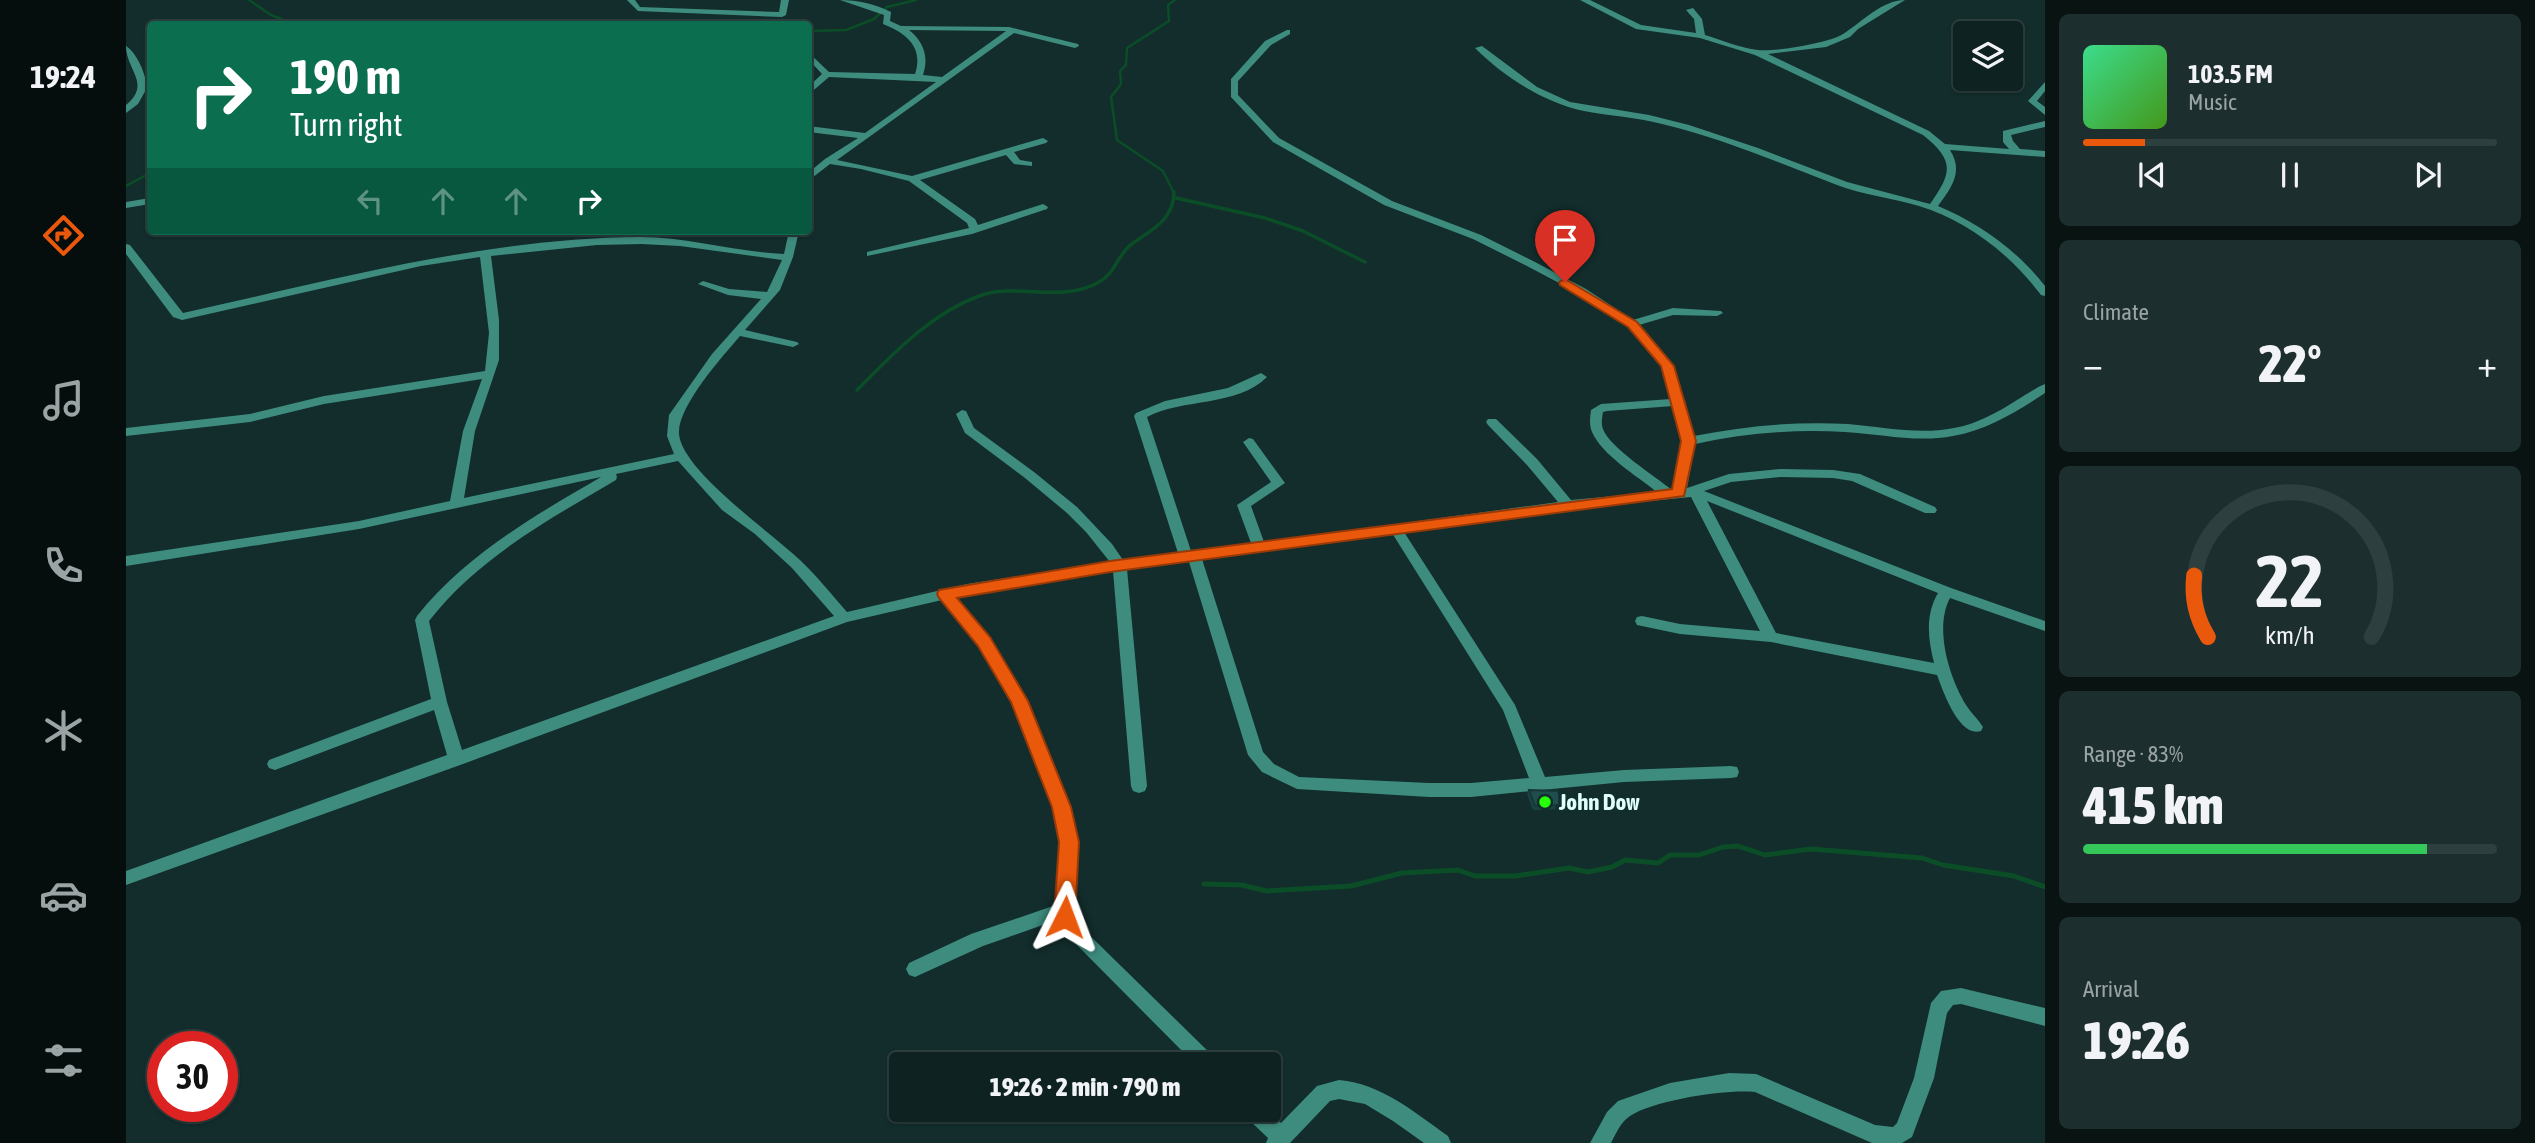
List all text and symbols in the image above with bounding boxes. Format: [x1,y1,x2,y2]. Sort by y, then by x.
map controls [1953,21,2023,91]
button: layers [1953,21,2023,91]
text: 190 m [290,48,401,104]
icon: right [175,49,266,140]
text: 19:24 [30,58,96,95]
text: 103.5 FM [2188,59,2273,89]
text: Music [2188,89,2236,115]
text: Turn right [290,106,403,143]
icon: previous [2133,156,2171,194]
icon: pause [2271,156,2309,194]
icon: next [2409,156,2447,194]
icon: left [351,182,389,220]
icon: ahead [424,182,462,220]
icon: ahead [497,182,535,220]
icon: right [570,182,608,220]
pin [1535,210,1595,282]
icon: directions [39,211,88,260]
icon: arrive [1546,221,1584,259]
text: Climate [2083,299,2149,325]
text: 22° [2258,333,2322,393]
text: − [2083,342,2103,385]
text: + [2477,342,2497,385]
icon: music [39,376,88,425]
text: 22 [2256,540,2324,623]
icon: phone [39,541,88,590]
text: km/h [2265,621,2315,649]
icon: climate [39,706,88,755]
text: Range · 83% [2083,741,2183,767]
text: 415 km [2083,775,2224,835]
place label: John Dow [1558,789,1640,815]
marker: John Dow [1537,794,1553,810]
icon: car [39,871,88,920]
position arrow [1028,880,1102,954]
text: Arrival [2083,976,2139,1002]
text: 19:26 [2083,1010,2190,1070]
speed limit sign: 30 [147,1031,238,1122]
icon: filters [39,1036,88,1085]
text: 19:26 · 2 min · 790 m [990,1072,1180,1102]

